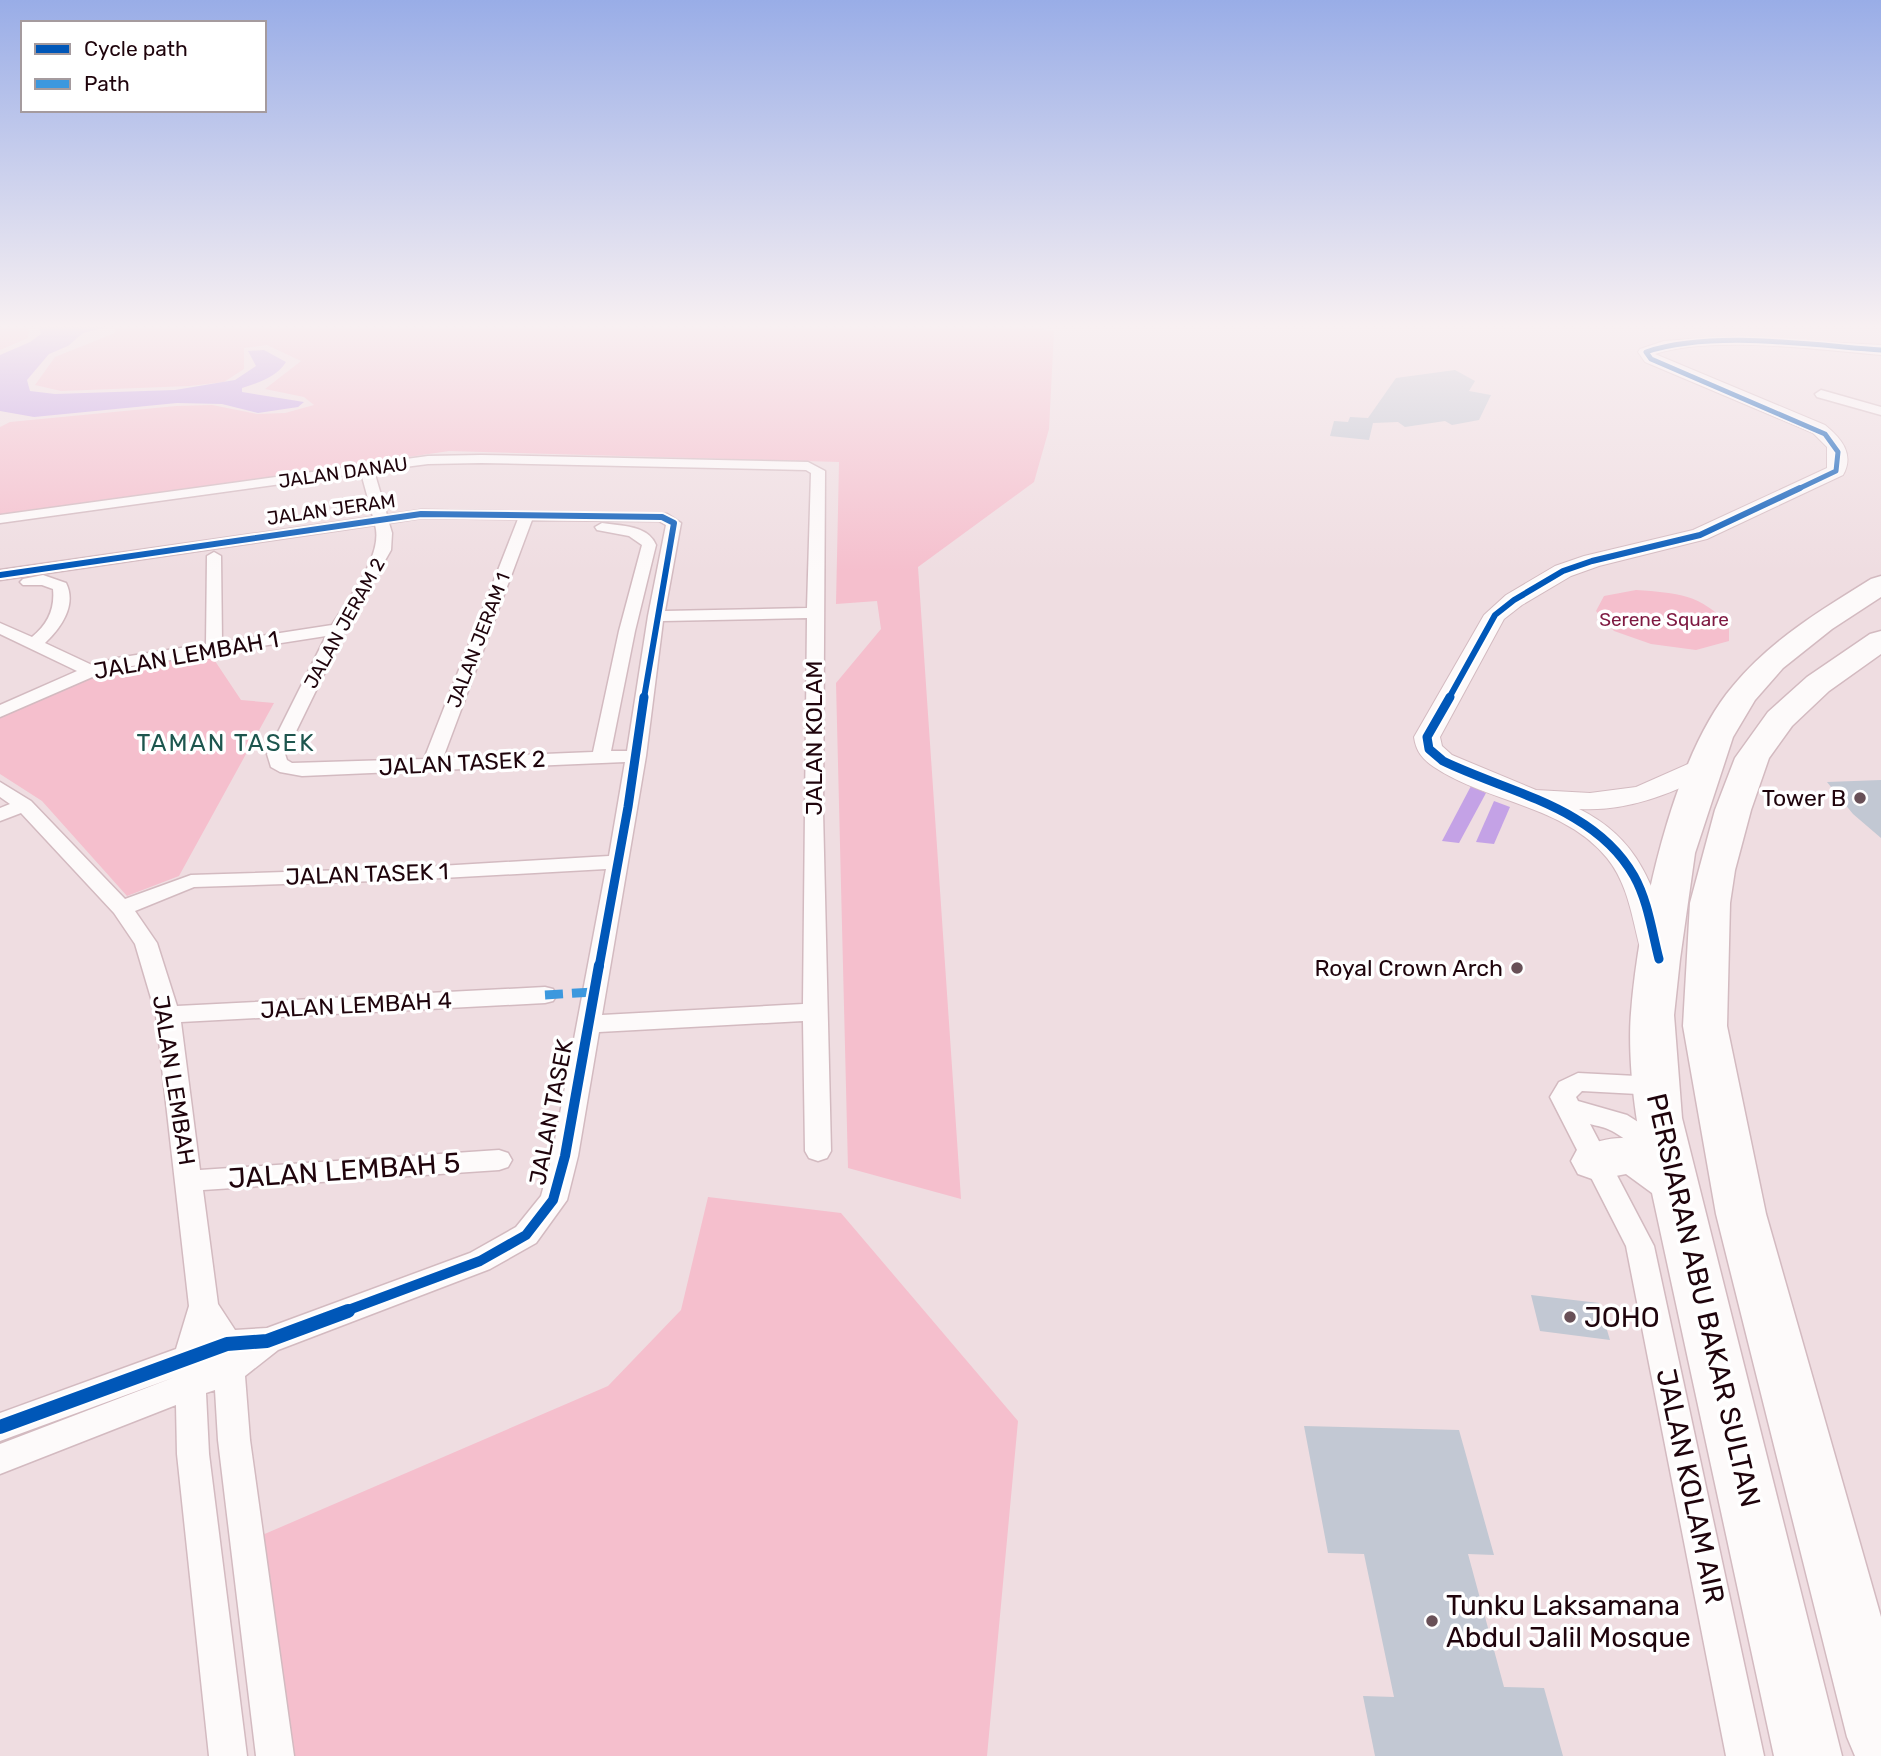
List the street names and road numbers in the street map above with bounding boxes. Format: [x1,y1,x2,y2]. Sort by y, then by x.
street label: JALAN DANAU [277,452,409,493]
street label: JALAN JERAM [265,489,397,530]
street label: JALAN JERAM 2 [299,554,390,692]
street label: JALAN JERAM 1 [442,570,515,711]
street label: JALAN LEMBAH 1 [91,625,281,685]
street label: JALAN KOLAM [800,661,828,815]
street label: JALAN TASEK 2 [378,745,546,781]
street label: JALAN TASEK 1 [285,857,449,891]
street label: JALAN LEMBAH 4 [260,986,452,1024]
street label: JALAN LEMBAH [147,993,201,1167]
street label: JALAN TASEK [523,1037,579,1187]
street label: PERSIARAN ABU BAKAR SULTAN [1640,1090,1767,1510]
street label: JALAN LEMBAH 5 [227,1146,461,1195]
street label: JALAN KOLAM AIR [1649,1366,1732,1607]

